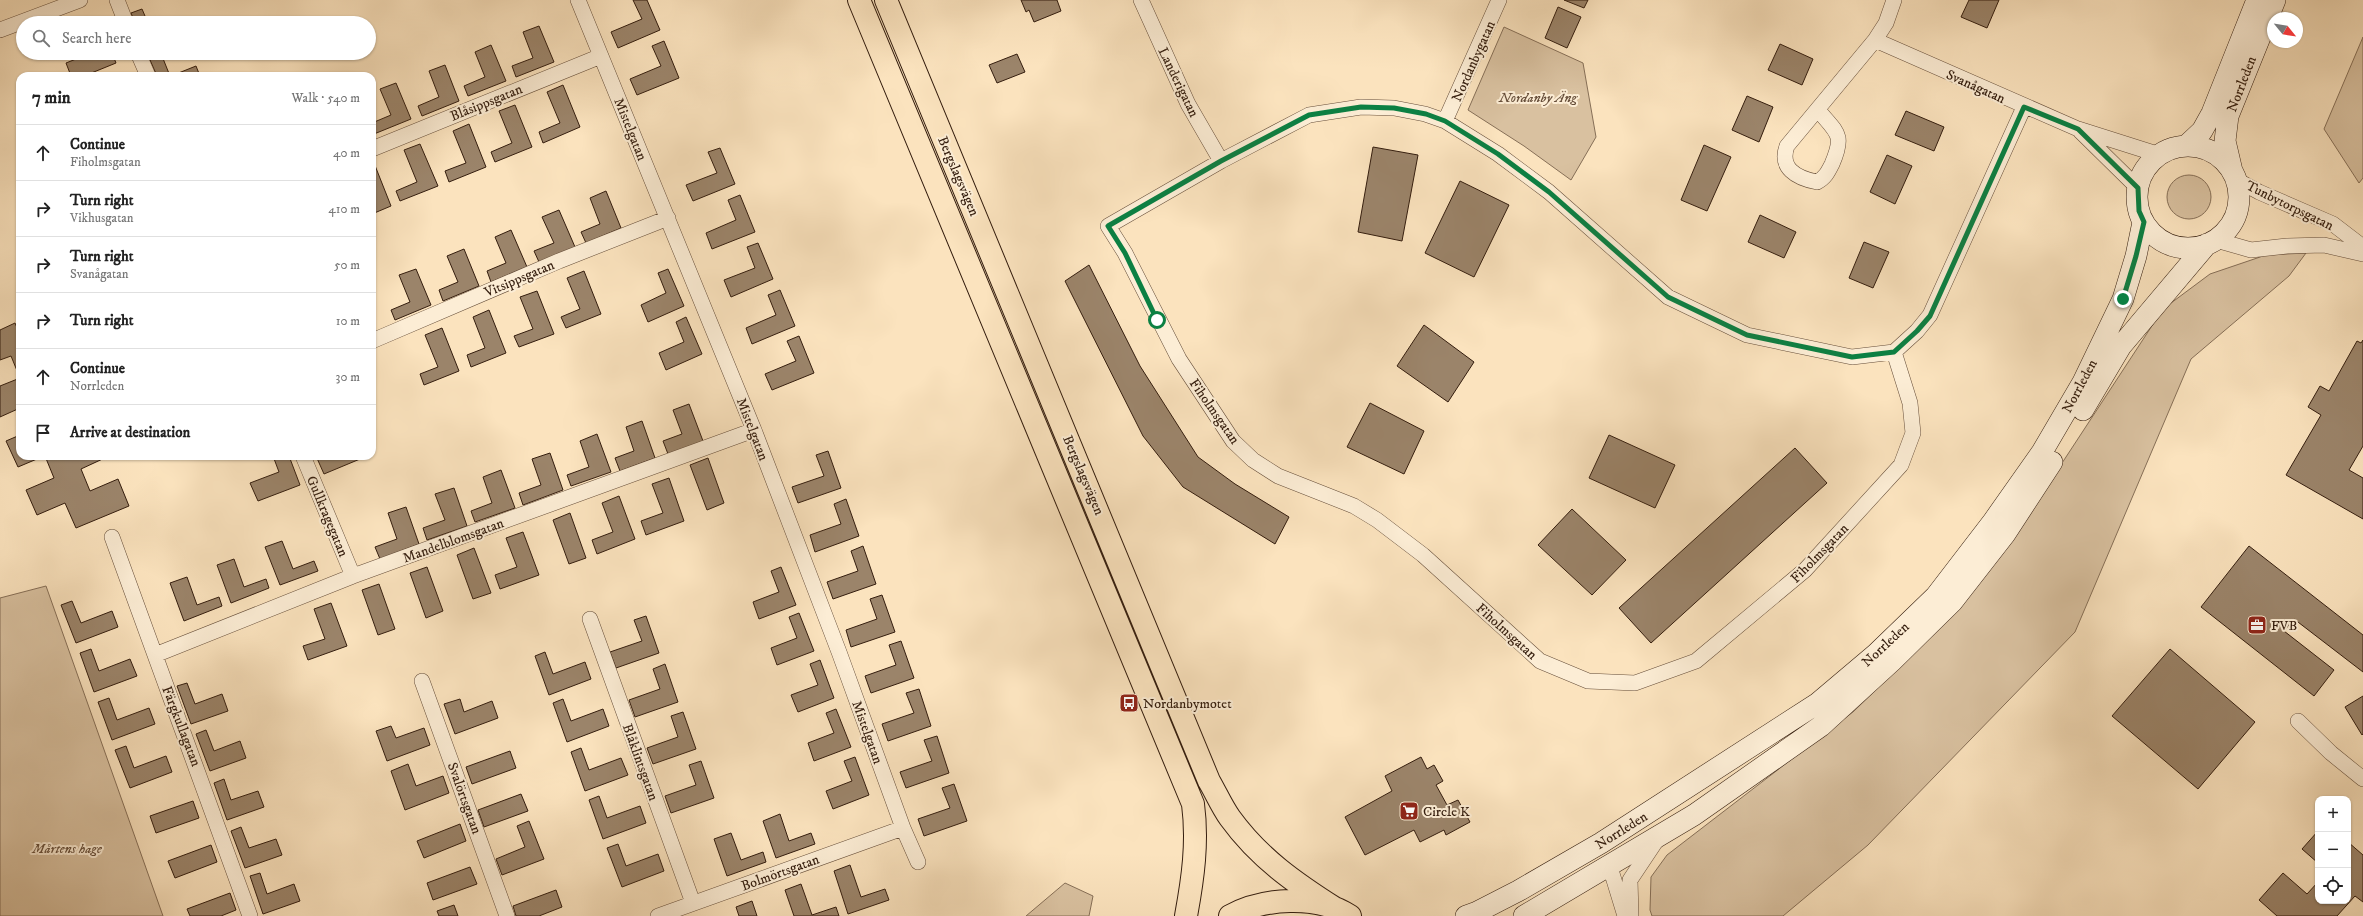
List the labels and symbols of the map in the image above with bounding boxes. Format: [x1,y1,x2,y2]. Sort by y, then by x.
north arrow [2267,12,2303,48]
street label: Nordanbygatan [1448,17,1500,105]
street label: Landerigatan [1153,45,1203,121]
street label: Norrleden [2223,53,2261,115]
street label: Svanågatan [1943,66,2009,108]
street label: Blåsippsgatan [448,80,526,126]
park label: Nordanby Äng [1498,89,1578,107]
street label: Mistelgatan [609,95,651,164]
street label: Bergslagsvägen [933,134,983,220]
street label: Tunbytorpsgatan [2243,177,2337,235]
street label: Vitsippsgatan [481,256,558,302]
route end [2114,290,2132,308]
route start [1148,311,1166,329]
street label: Norrleden [2058,356,2102,416]
street label: Fiholmsgatan [1185,375,1244,448]
street label: Mistelgatan [732,395,773,464]
street label: Bergslagsvägen [1058,433,1108,519]
street label: Gullkragegatan [302,473,352,560]
street label: Mandelblomsgatan [400,514,507,568]
street label: Fiholmsgatan [1787,520,1853,587]
street label: Fiholmsgatan [1472,600,1541,664]
office icon: FVB [2246,614,2268,636]
place label: FVB [2271,617,2297,635]
street label: Norrleden [1858,618,1914,671]
street label: Färgkullagatan [157,683,205,770]
bus stop icon: Nordanbymotet [1118,692,1140,714]
place label: Nordanbymotet [1143,695,1232,713]
street label: Mistelgatan [847,698,887,767]
street label: Blåklintsgatan [618,721,663,804]
street label: Svalörtsgatan [443,760,486,837]
supermarket icon: Circle K [1398,800,1420,822]
place label: Circle K [1423,803,1470,821]
street label: Norrleden [1592,807,1652,854]
park label: Mårtens hage [31,840,103,858]
street label: Bolmörtsgatan [739,850,823,895]

